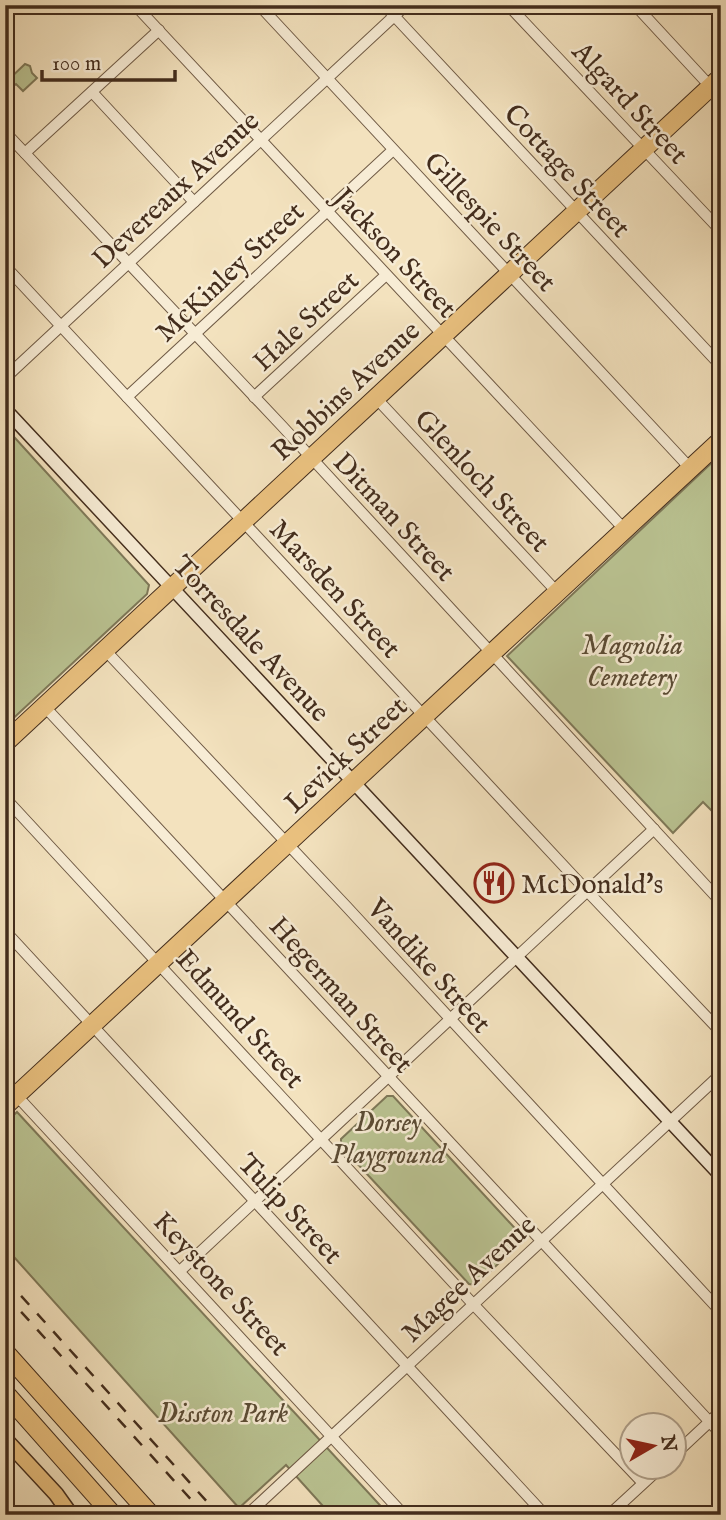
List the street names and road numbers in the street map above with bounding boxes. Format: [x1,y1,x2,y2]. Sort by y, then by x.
street label: Algard Street [563,34,695,173]
street label: Cottage Street [495,98,637,246]
street label: Devereaux Avenue [86,104,268,277]
street label: Gillespie Street [415,145,563,300]
street label: Jackson Street [323,179,464,326]
street label: McKinley Street [149,195,313,351]
street label: Hale Street [246,264,367,380]
street label: Robbins Avenue [265,314,428,469]
street label: Glenloch Street [406,403,557,561]
street label: Ditman Street [325,446,462,590]
street label: Marsden Street [261,513,408,667]
street label: Torresdale Avenue [164,549,336,730]
street label: Levick Street [278,690,416,822]
street label: Vandike Street [358,891,498,1042]
street label: Hegerman Street [261,910,420,1082]
street label: Edmund Street [167,943,311,1097]
street label: Tulip Street [229,1147,349,1273]
street label: Keystone Street [144,1205,296,1364]
street label: Magee Avenue [395,1209,544,1351]

